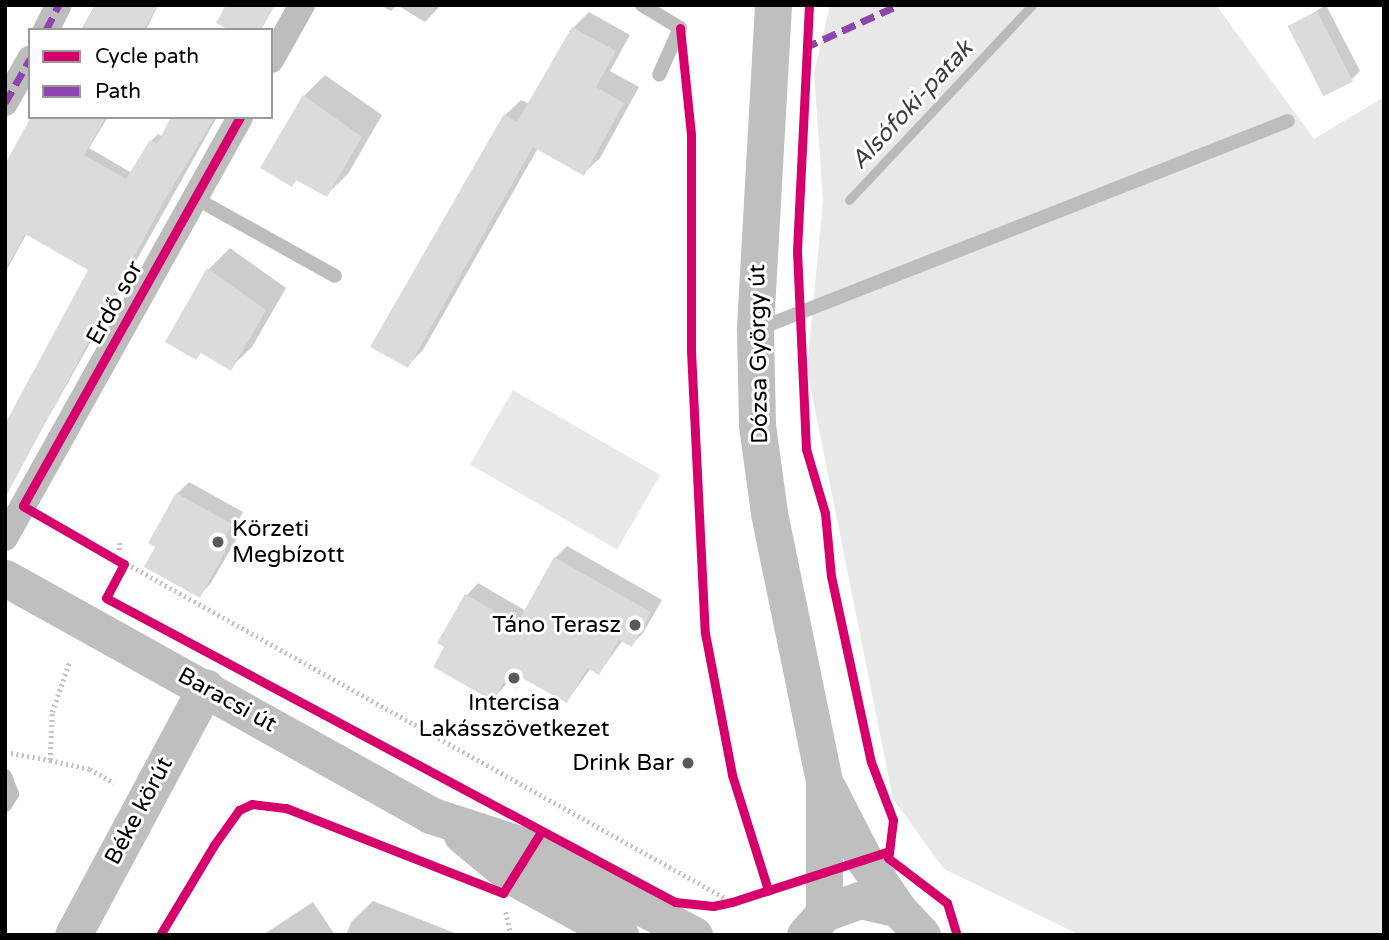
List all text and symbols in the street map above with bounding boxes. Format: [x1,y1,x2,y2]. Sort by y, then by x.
legend [28,28,273,119]
water label: Alsófoki-patak [845,35,979,175]
text: Cycle path [95,44,199,69]
text: Path [95,79,141,104]
street label: Erdő sor [81,256,149,350]
street label: Dózsa György út [744,264,774,444]
place label: Körzeti Megbízott [232,515,345,569]
marker: Körzeti Megbízott [210,534,226,550]
place label: Táno Terasz [492,611,621,639]
marker: Táno Terasz [627,617,643,633]
street label: Baracsi út [173,662,281,738]
marker: Intercisa Lakásszövetkezet [506,670,522,686]
place label: Intercisa Lakásszövetkezet [418,689,610,743]
place label: Drink Bar [572,749,674,777]
street label: Béke körút [99,752,179,870]
marker: Drink Bar [680,755,696,771]

